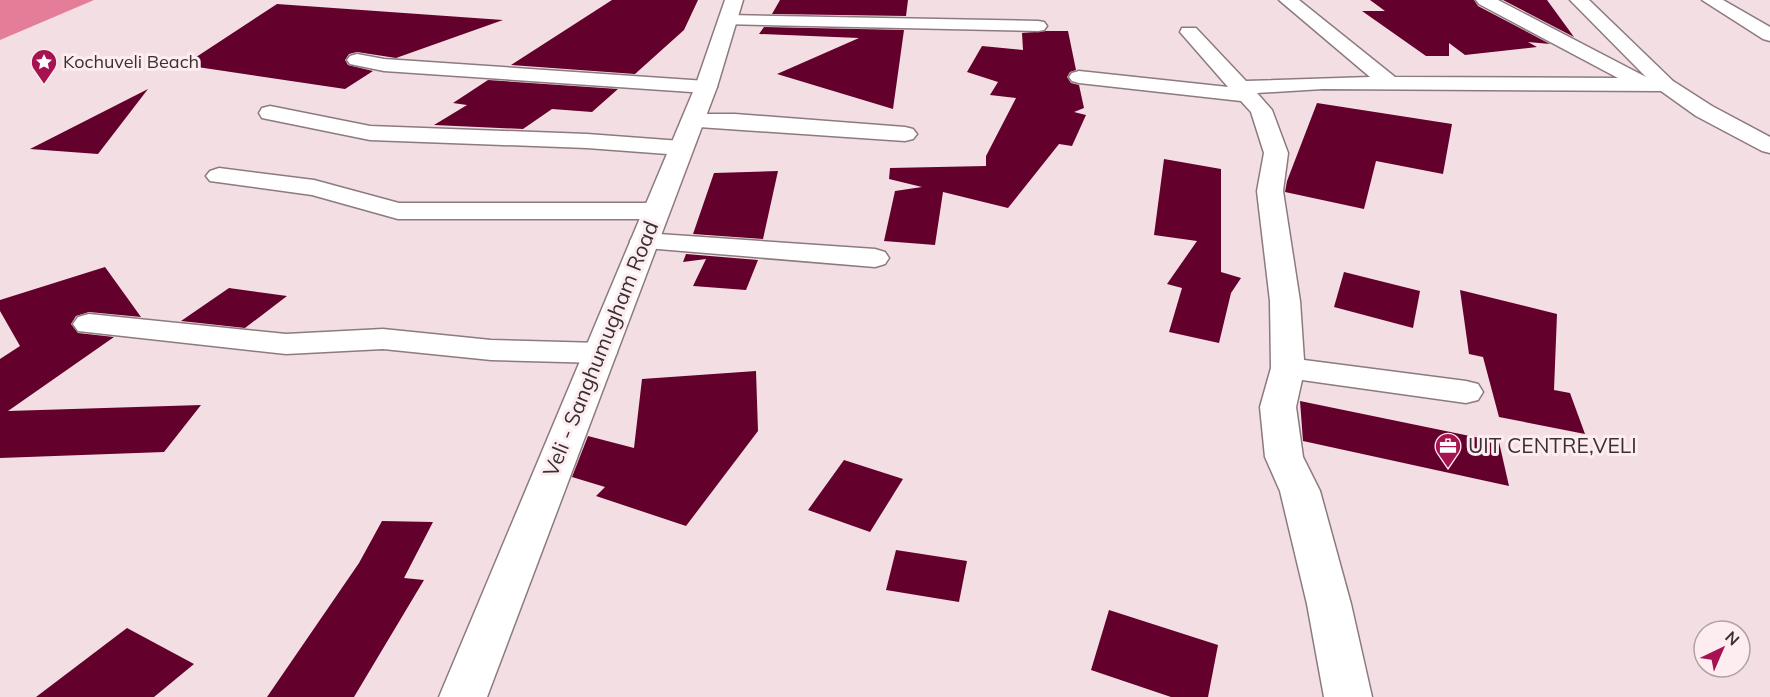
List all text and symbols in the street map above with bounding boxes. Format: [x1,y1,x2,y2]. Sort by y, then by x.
place icon: Kochuveli Beach [29,47,59,85]
place label: Kochuveli Beach [63,50,199,73]
street label: Veli - Sanghumugham Road [537,217,663,480]
office icon: UIT CENTRE,VELI [1433,431,1463,469]
place label: UIT CENTRE,VELI [1468,432,1637,458]
north arrow [1692,619,1752,679]
text: N [1721,627,1744,650]

